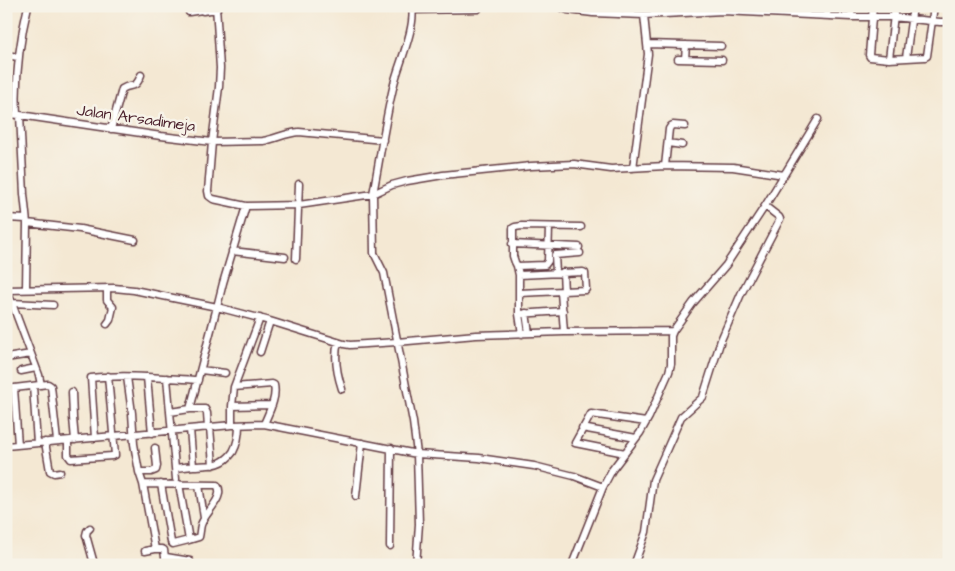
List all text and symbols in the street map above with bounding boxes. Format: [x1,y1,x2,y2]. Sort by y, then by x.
street label: Jalan Arsadimeja [75,99,197,137]

